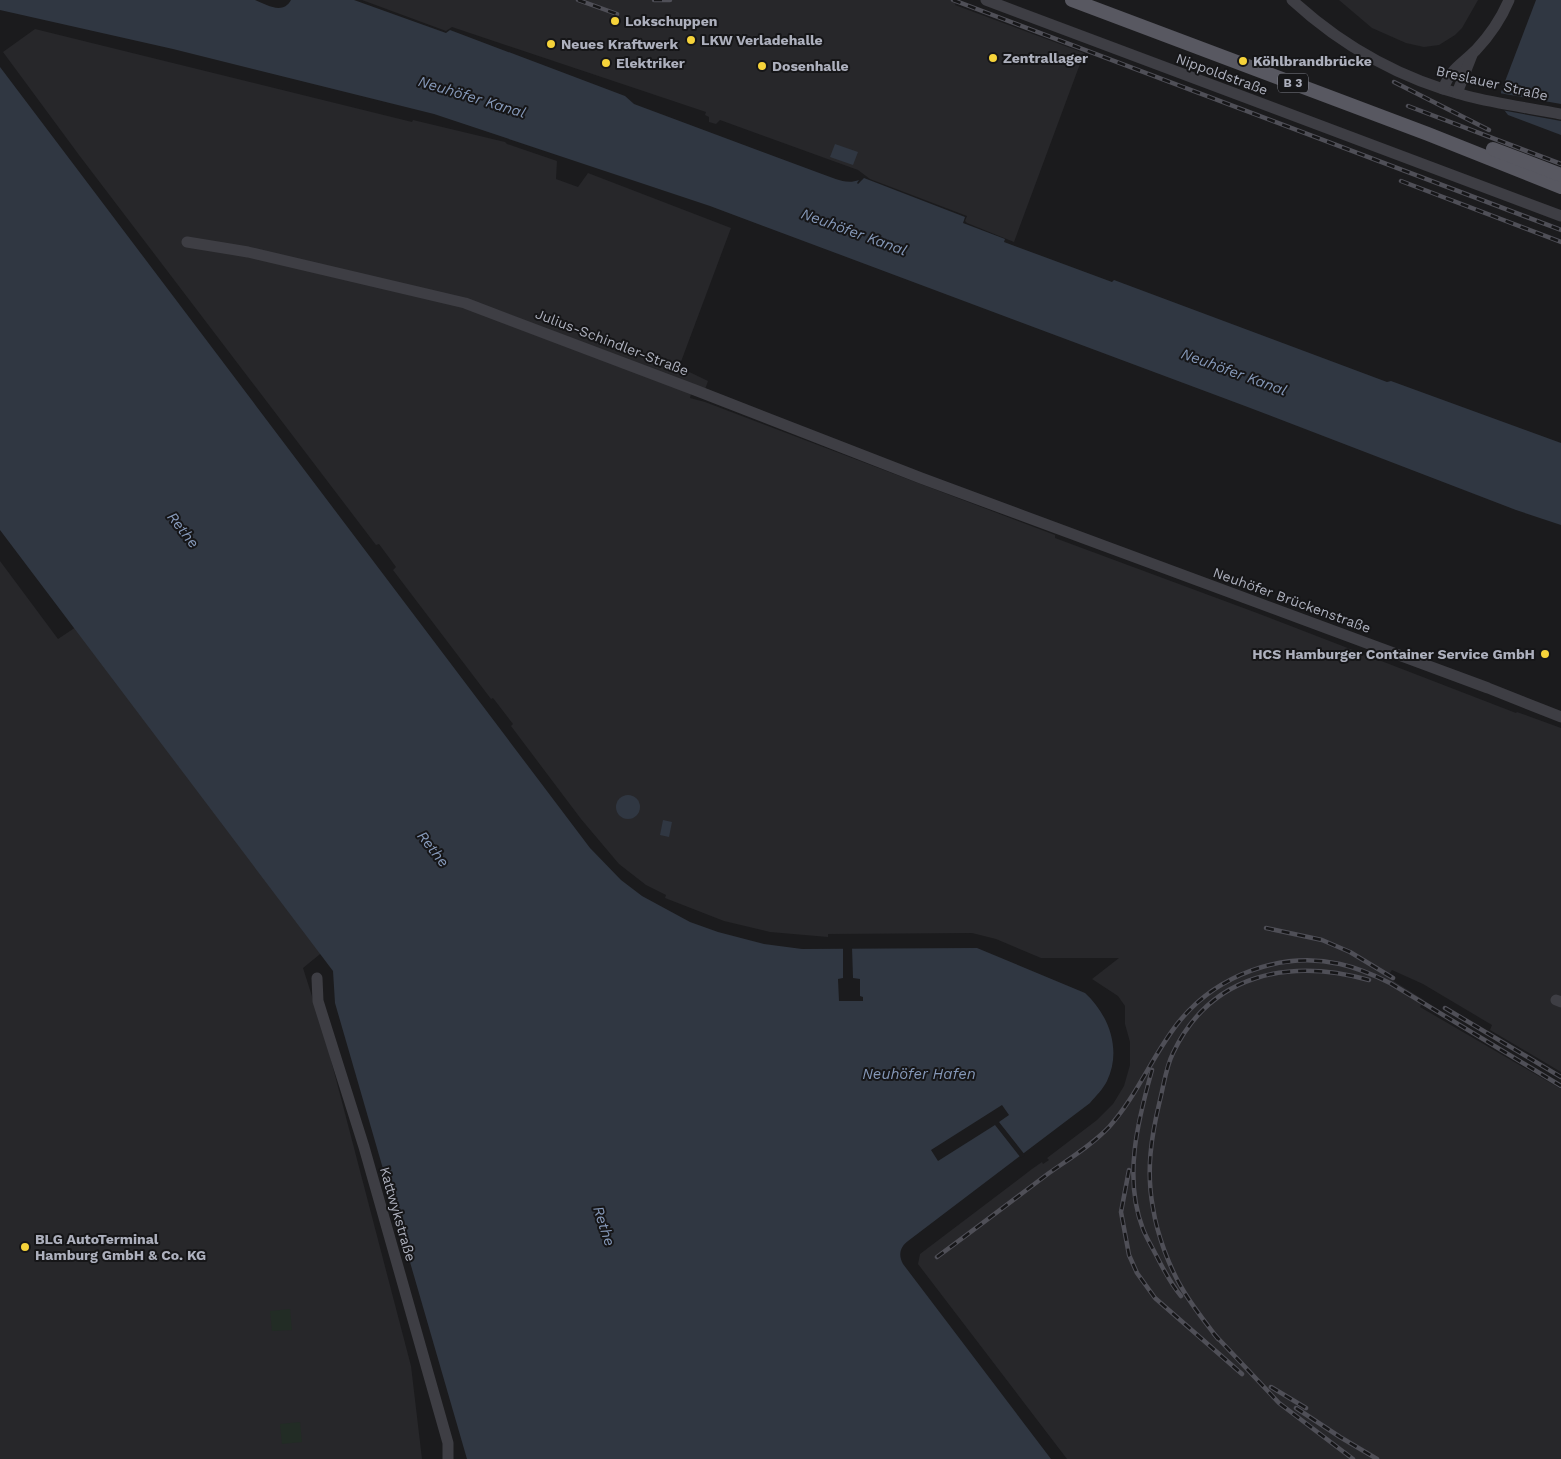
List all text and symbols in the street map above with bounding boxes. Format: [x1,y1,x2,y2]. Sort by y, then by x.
place label: Lokschuppen [625,13,717,29]
marker: Lokschuppen [609,15,621,27]
place label: LKW Verladehalle [701,32,823,48]
marker: LKW Verladehalle [685,34,697,46]
place label: Neues Kraftwerk [561,36,678,52]
marker: Neues Kraftwerk [545,38,557,50]
place label: Zentrallager [1003,50,1088,66]
street label: Nippoldstraße [1174,50,1270,98]
marker: Zentrallager [987,52,999,64]
place label: Köhlbrandbrücke [1253,53,1372,69]
place label: Elektriker [616,55,685,71]
marker: Köhlbrandbrücke [1237,55,1249,67]
marker: Elektriker [600,57,612,69]
place label: Dosenhalle [772,58,849,74]
marker: Dosenhalle [756,60,768,72]
street label: Breslauer Straße [1435,62,1549,104]
water label: Neuhöfer Kanal [416,72,528,122]
road number: B 3 [1278,74,1308,92]
water label: Neuhöfer Kanal [799,205,910,260]
street label: Julius-Schindler-Straße [533,305,691,379]
water label: Neuhöfer Kanal [1179,345,1290,400]
water label: Rethe [163,508,203,552]
street label: Neuhöfer Brückenstraße [1211,564,1373,636]
place label: HCS Hamburger Container Service GmbH [1252,646,1535,662]
marker: HCS Hamburger Container Service GmbH [1539,648,1551,660]
water label: Rethe [413,827,453,871]
water label: Neuhöfer Hafen [862,1065,976,1083]
street label: Kattwykstraße [377,1165,419,1263]
water label: Rethe [589,1204,619,1248]
place label: BLG AutoTerminal Hamburg GmbH & Co. KG [35,1231,206,1263]
marker: BLG AutoTerminal Hamburg GmbH & Co. KG [19,1241,31,1253]

